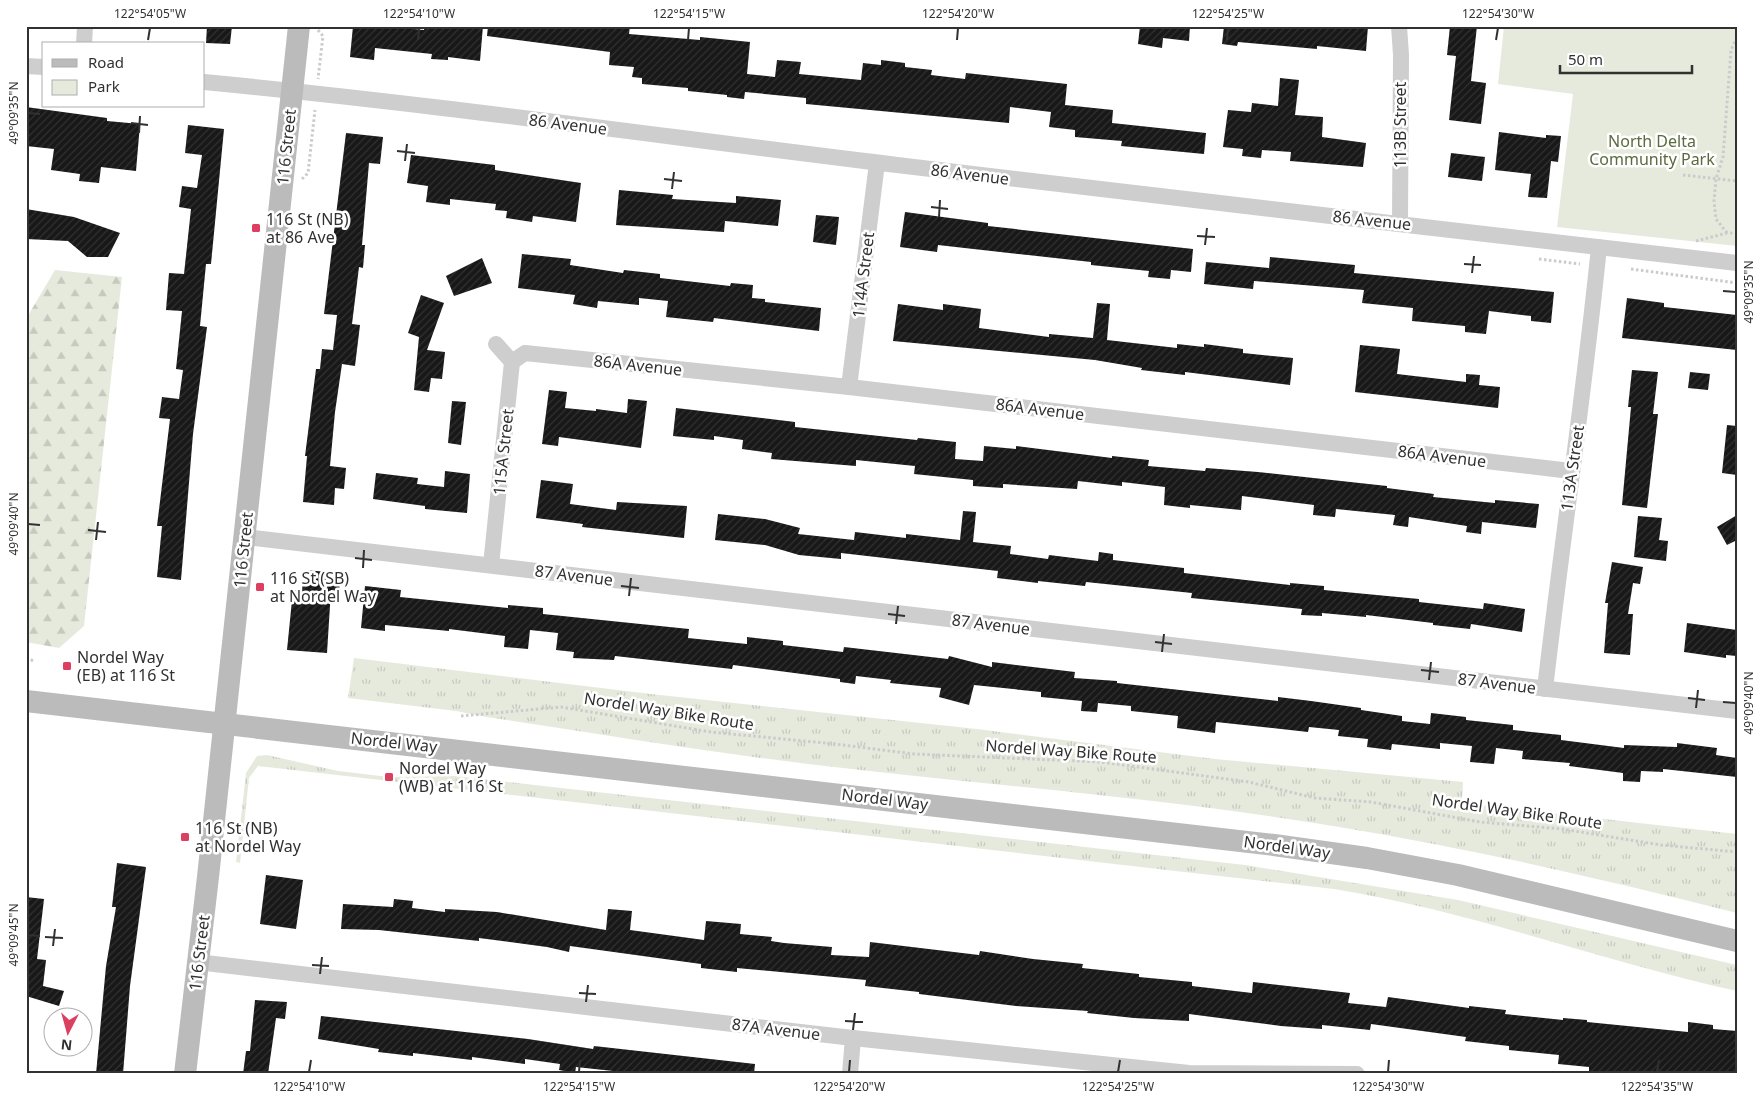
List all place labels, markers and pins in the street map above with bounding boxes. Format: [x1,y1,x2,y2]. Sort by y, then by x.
place label: 116 St (NB) at 86 Ave [266,208,349,248]
marker: 116 St (NB) at 86 Ave [250,222,262,234]
place label: 116 St (SB) at Nordel Way [270,567,377,607]
marker: 116 St (SB) at Nordel Way [254,581,266,593]
place label: Nordel Way (EB) at 116 St [77,646,175,686]
marker: Nordel Way (EB) at 116 St [61,660,73,672]
place label: Nordel Way (WB) at 116 St [399,757,503,797]
marker: Nordel Way (WB) at 116 St [383,771,395,783]
place label: 116 St (NB) at Nordel Way [195,817,302,857]
marker: 116 St (NB) at Nordel Way [179,831,191,843]

